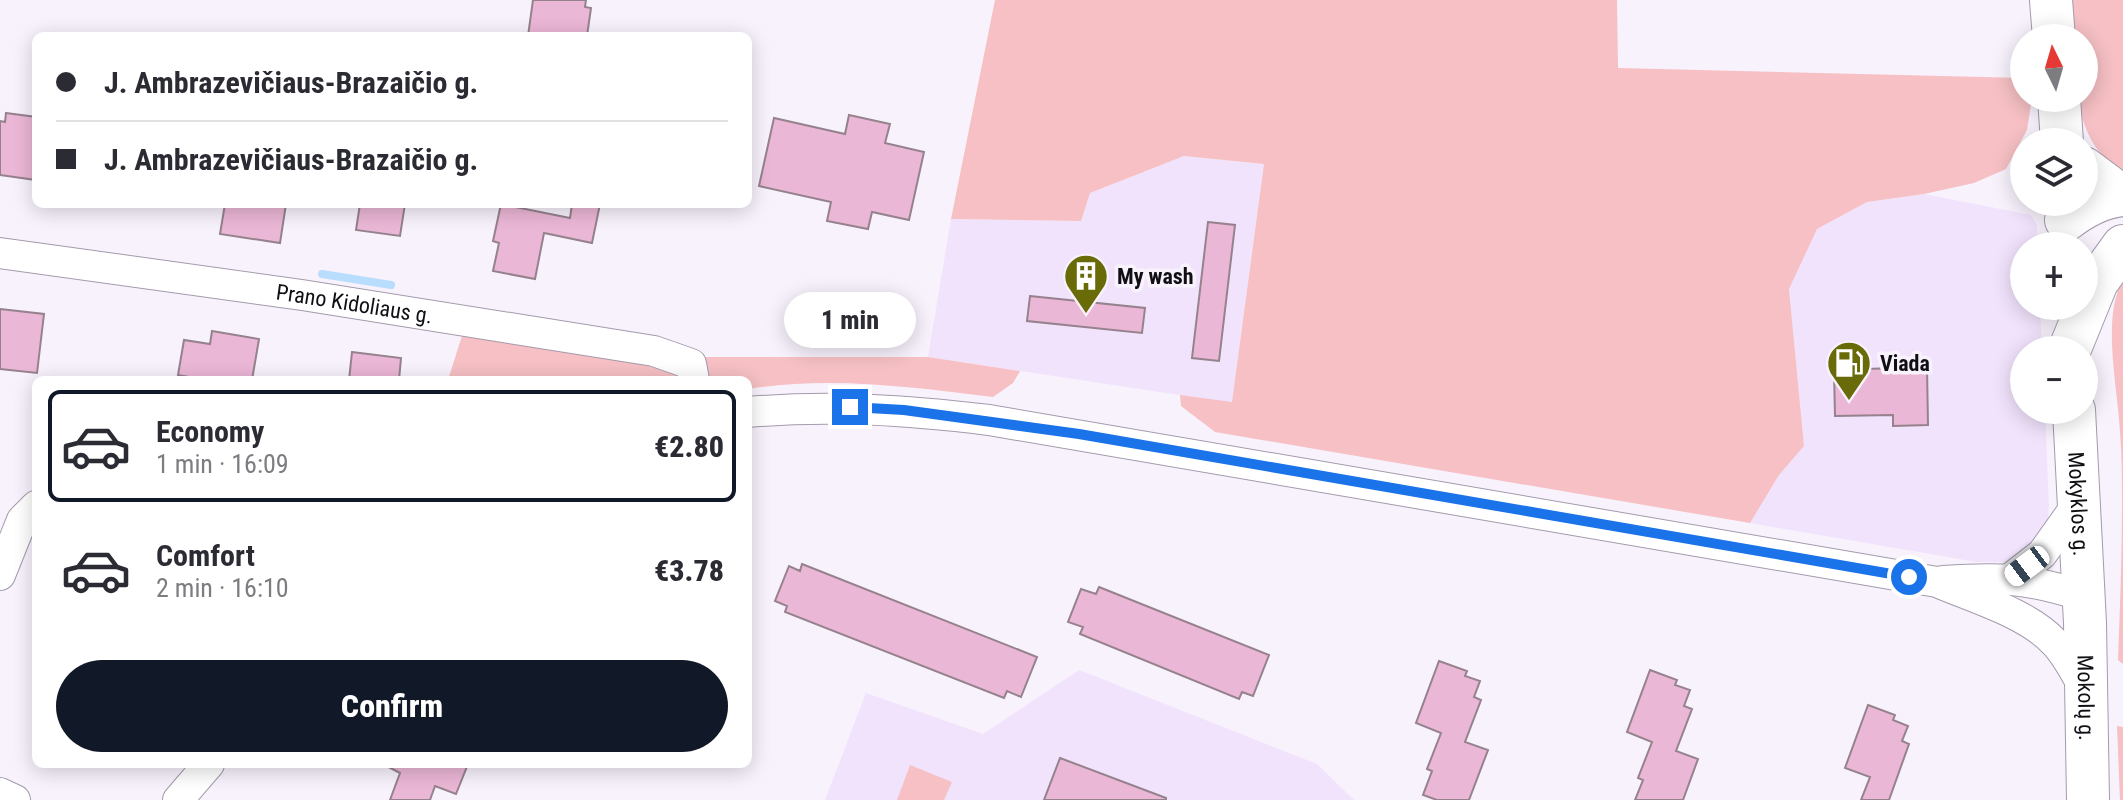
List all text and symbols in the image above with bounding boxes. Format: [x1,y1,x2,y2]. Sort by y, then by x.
north arrow [2010,24,2098,112]
map controls [2010,24,2098,424]
text: J. Ambrazevičiaus-Brazaičio g. [104,65,478,100]
button: layers [2010,128,2098,216]
text: J. Ambrazevičiaus-Brazaičio g. [104,142,478,177]
button: + [2010,232,2098,320]
building icon: My wash [1062,252,1110,315]
place label: My wash [1117,264,1194,289]
street label: Prano Kidoliaus g. [275,280,434,329]
callout: 1 min [784,291,916,347]
text: 1 min [821,305,879,335]
button: − [2010,336,2098,424]
fuel station icon: Viada [1825,339,1873,402]
place label: Viada [1880,351,1930,376]
route end [832,389,868,425]
icon: car [60,410,132,482]
text: Economy [156,414,264,449]
text: €2.80 [654,429,724,464]
text: 1 min · 16:09 [156,449,289,479]
street label: Mokyklos g. [2063,451,2094,557]
icon: car [60,534,132,606]
text: Comfort [156,538,255,573]
car [2001,542,2053,590]
text: €3.78 [654,553,724,588]
route start [1891,559,1927,595]
text: 2 min · 16:10 [156,573,289,603]
street label: Mokolų g. [2073,654,2099,741]
button: Confirm [56,660,728,752]

